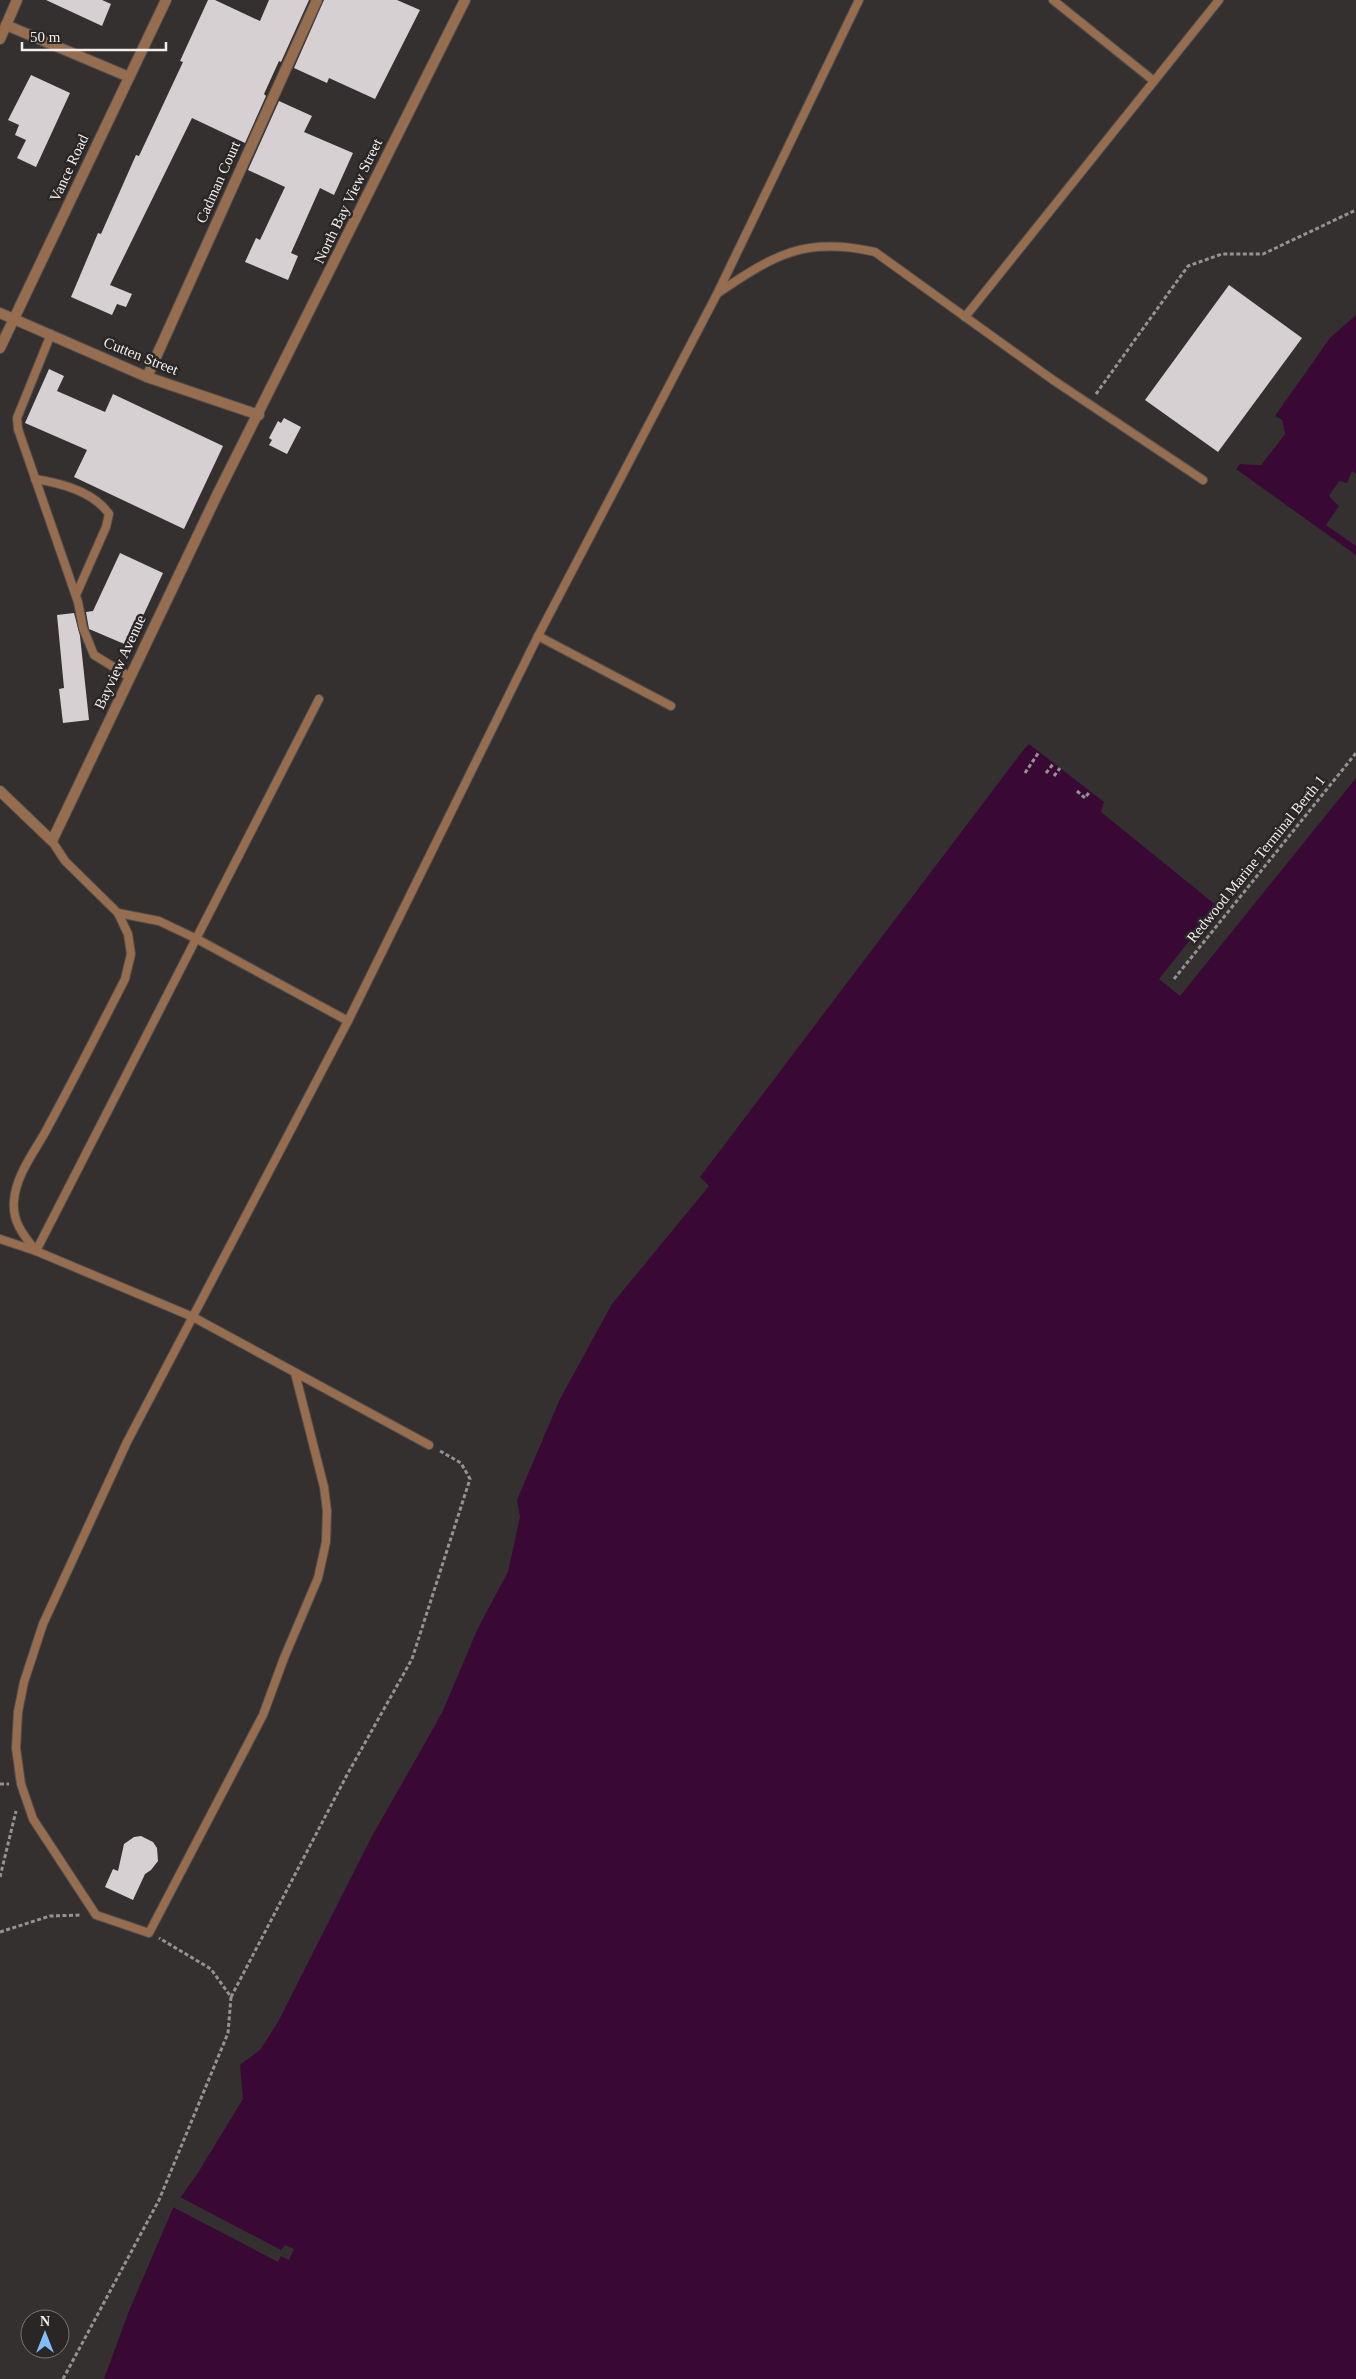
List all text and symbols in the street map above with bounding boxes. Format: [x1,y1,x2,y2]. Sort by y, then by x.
scale bar [22,20,166,52]
text: 50 m [30,29,61,45]
street label: Vance Road [47,132,92,204]
street label: North Bay View Street [311,135,386,266]
street label: Cadman Court [193,138,244,225]
street label: Cutten Street [101,334,181,378]
street label: Bayview Avenue [91,612,149,712]
street label: Redwood Marine Terminal Berth 1 [1184,772,1328,946]
north arrow [20,2309,70,2359]
text: N [40,2314,50,2329]

